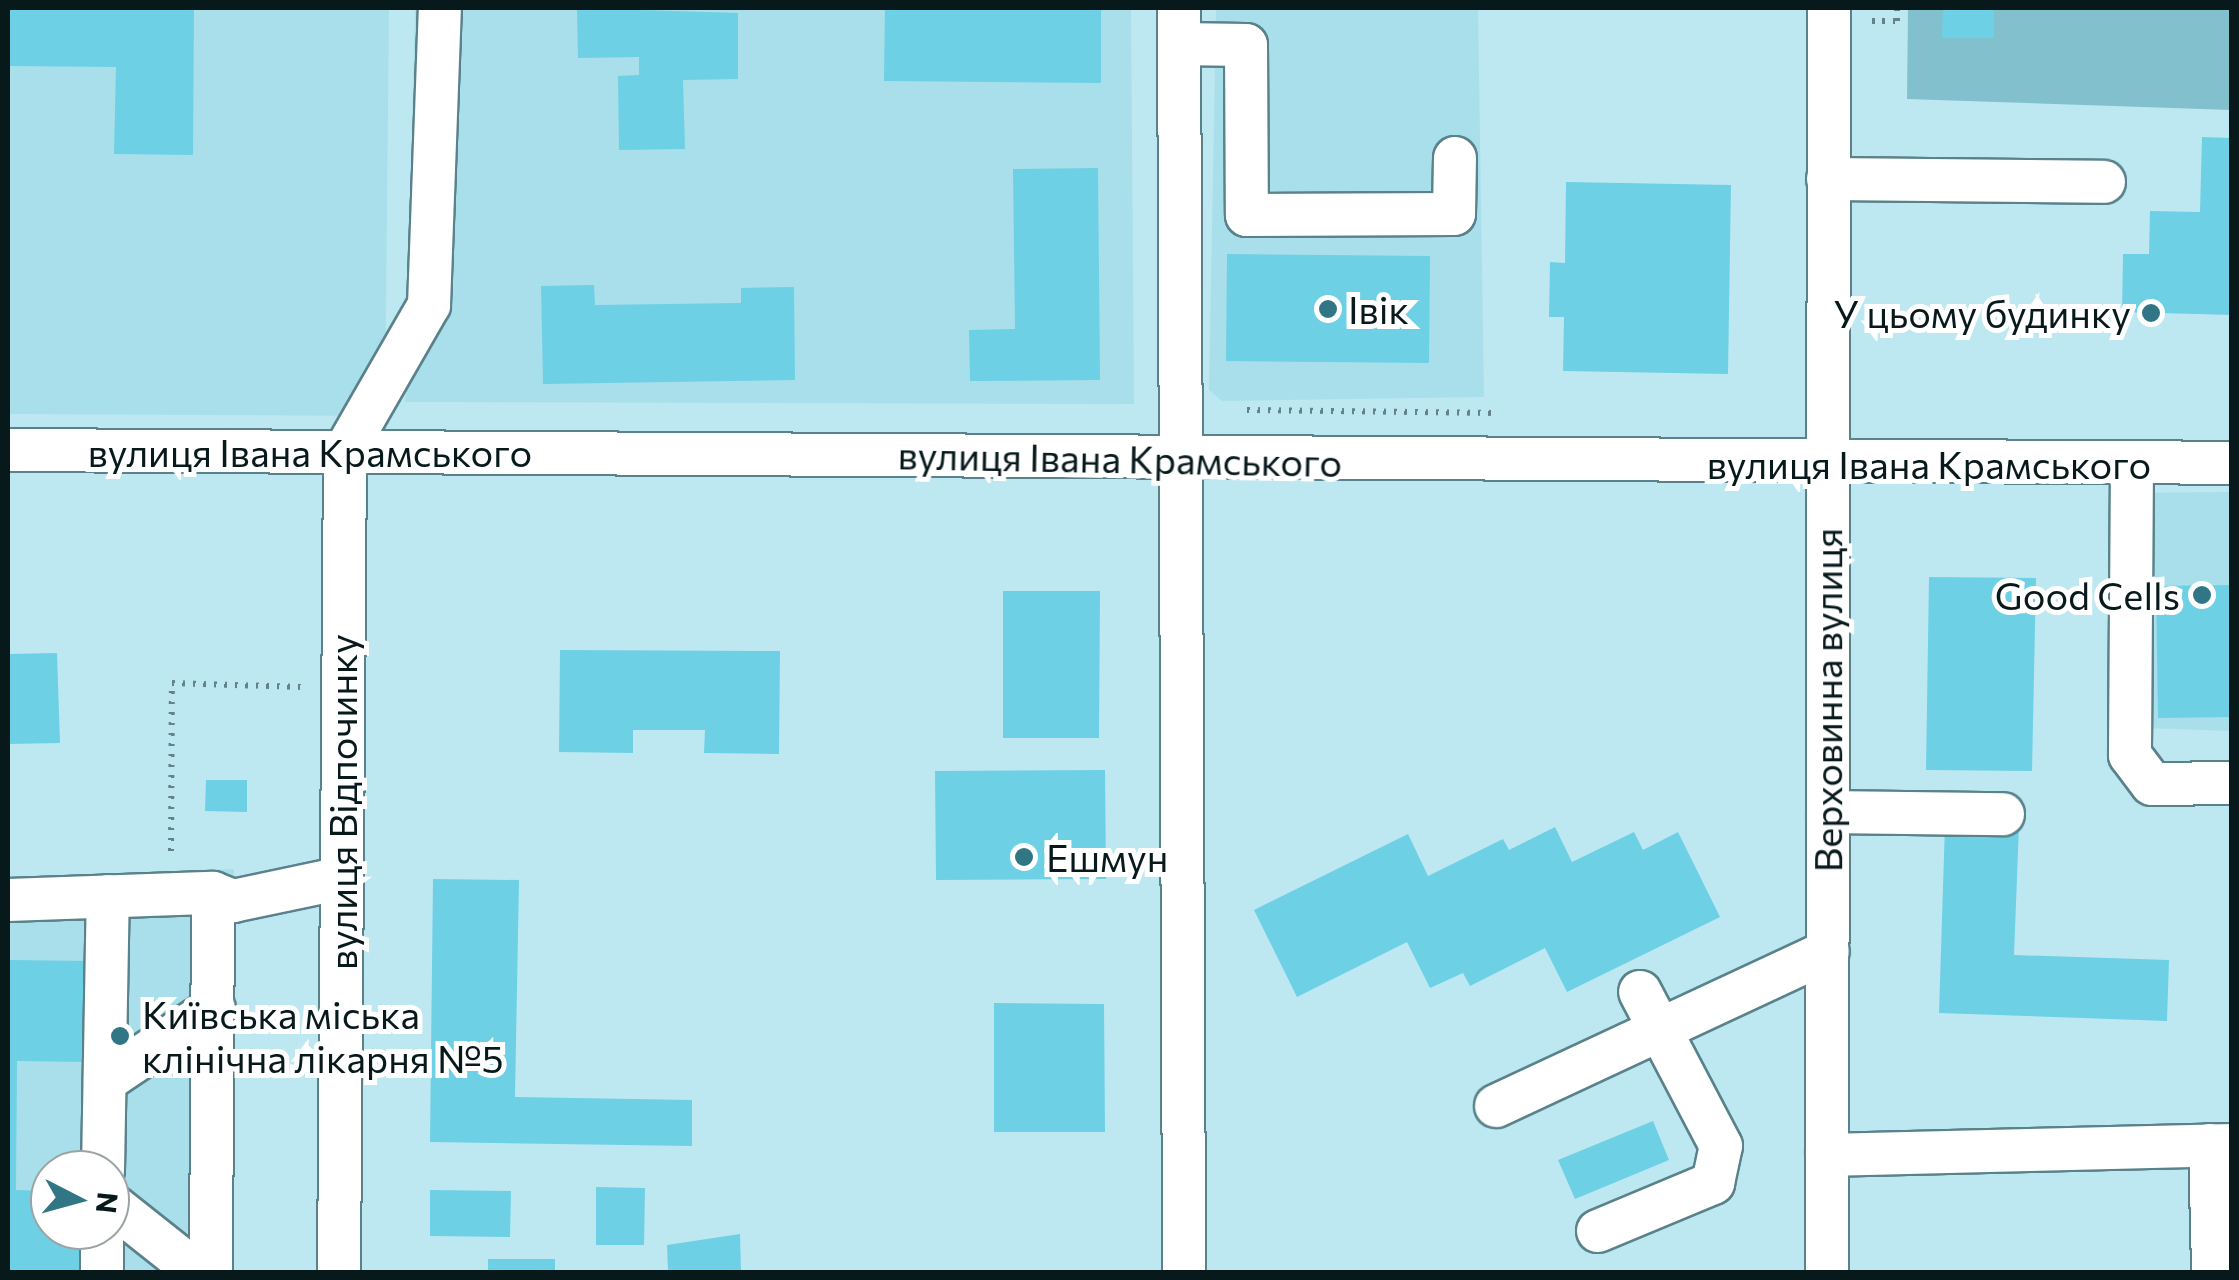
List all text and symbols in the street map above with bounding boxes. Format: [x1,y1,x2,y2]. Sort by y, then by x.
place label: Івік [1348,286,1409,332]
place label: У цьому будинку [1834,290,2131,336]
marker: Івік [1317,298,1339,320]
marker: У цьому будинку [2140,302,2162,324]
street label: вулиця Івана Крамського [88,429,532,475]
street label: вулиця Івана Крамського [897,431,1343,485]
street label: вулиця Івана Крамського [1707,441,2151,487]
street label: Верховинна вулиця [1804,528,1850,872]
place label: Good Cells [1995,572,2180,618]
marker: Good Cells [2189,582,2215,608]
street label: вулиця Відпочинку [319,634,365,970]
place label: Ешмун [1046,834,1168,880]
marker: Ешмун [1011,844,1037,870]
place label: Київська міська клінічна лікарня №5 [142,991,503,1080]
marker: Київська міська клінічна лікарня №5 [107,1023,133,1049]
north arrow [30,1150,130,1250]
text: N [90,1191,126,1215]

